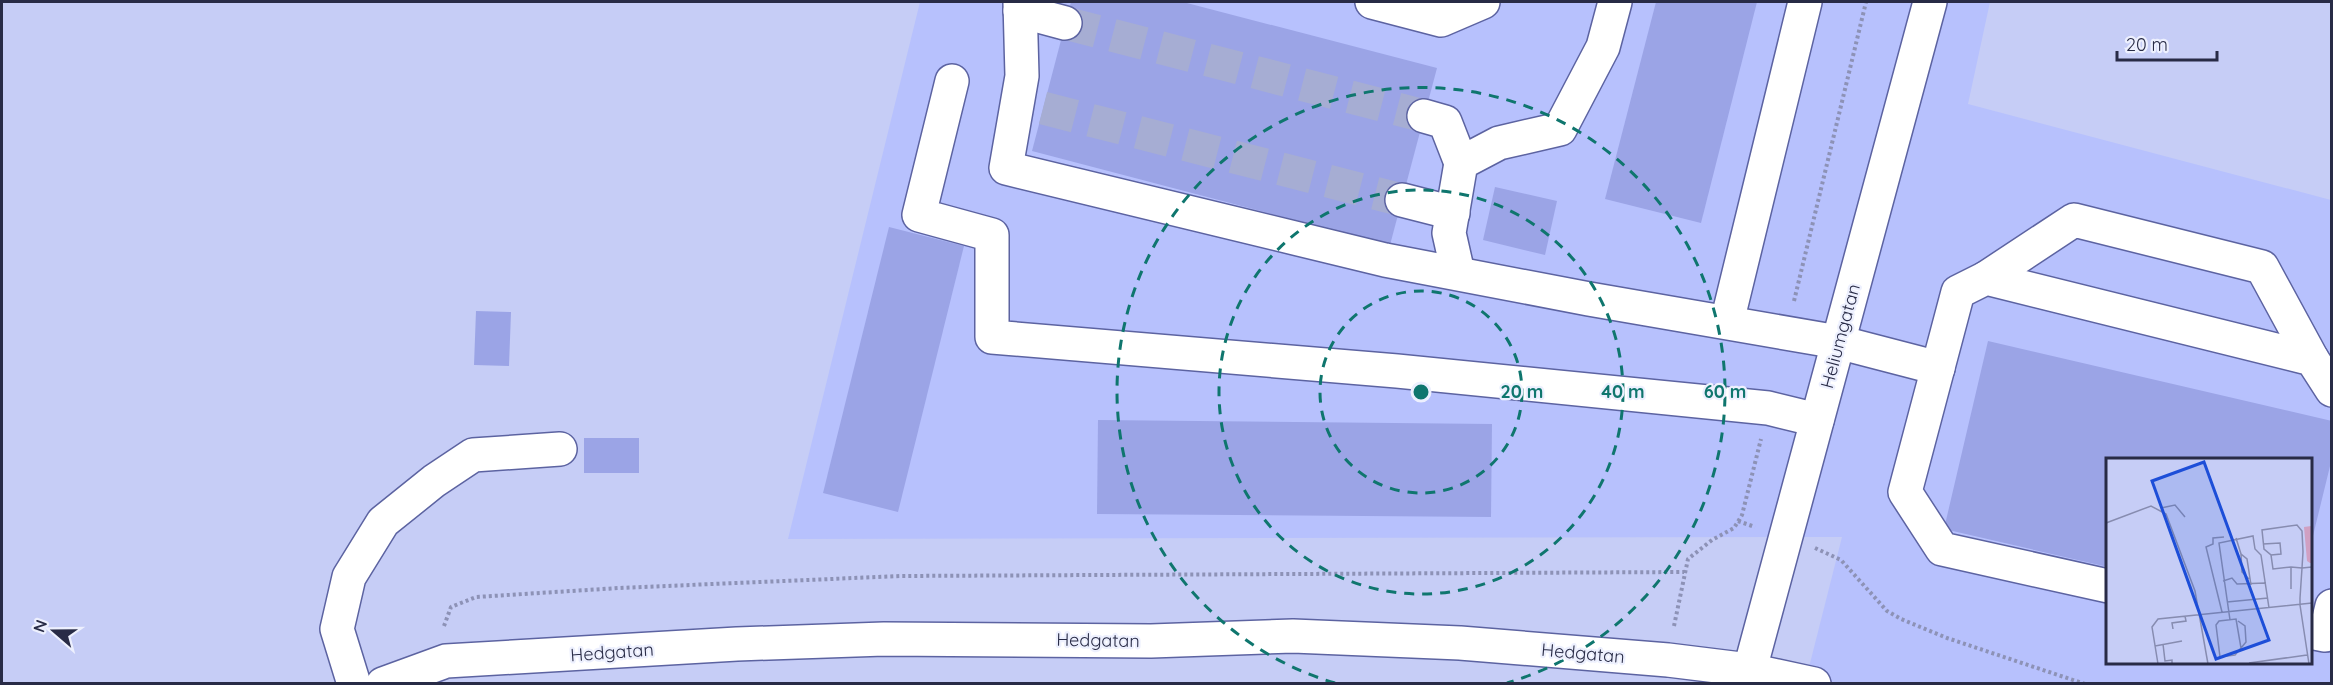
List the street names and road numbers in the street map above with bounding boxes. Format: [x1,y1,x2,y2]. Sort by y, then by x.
street label: Heliumgatan [1815,281,1865,391]
street label: Hedgatan [1056,628,1140,652]
street label: Hedgatan [570,638,654,666]
street label: Hedgatan [1540,638,1626,668]

